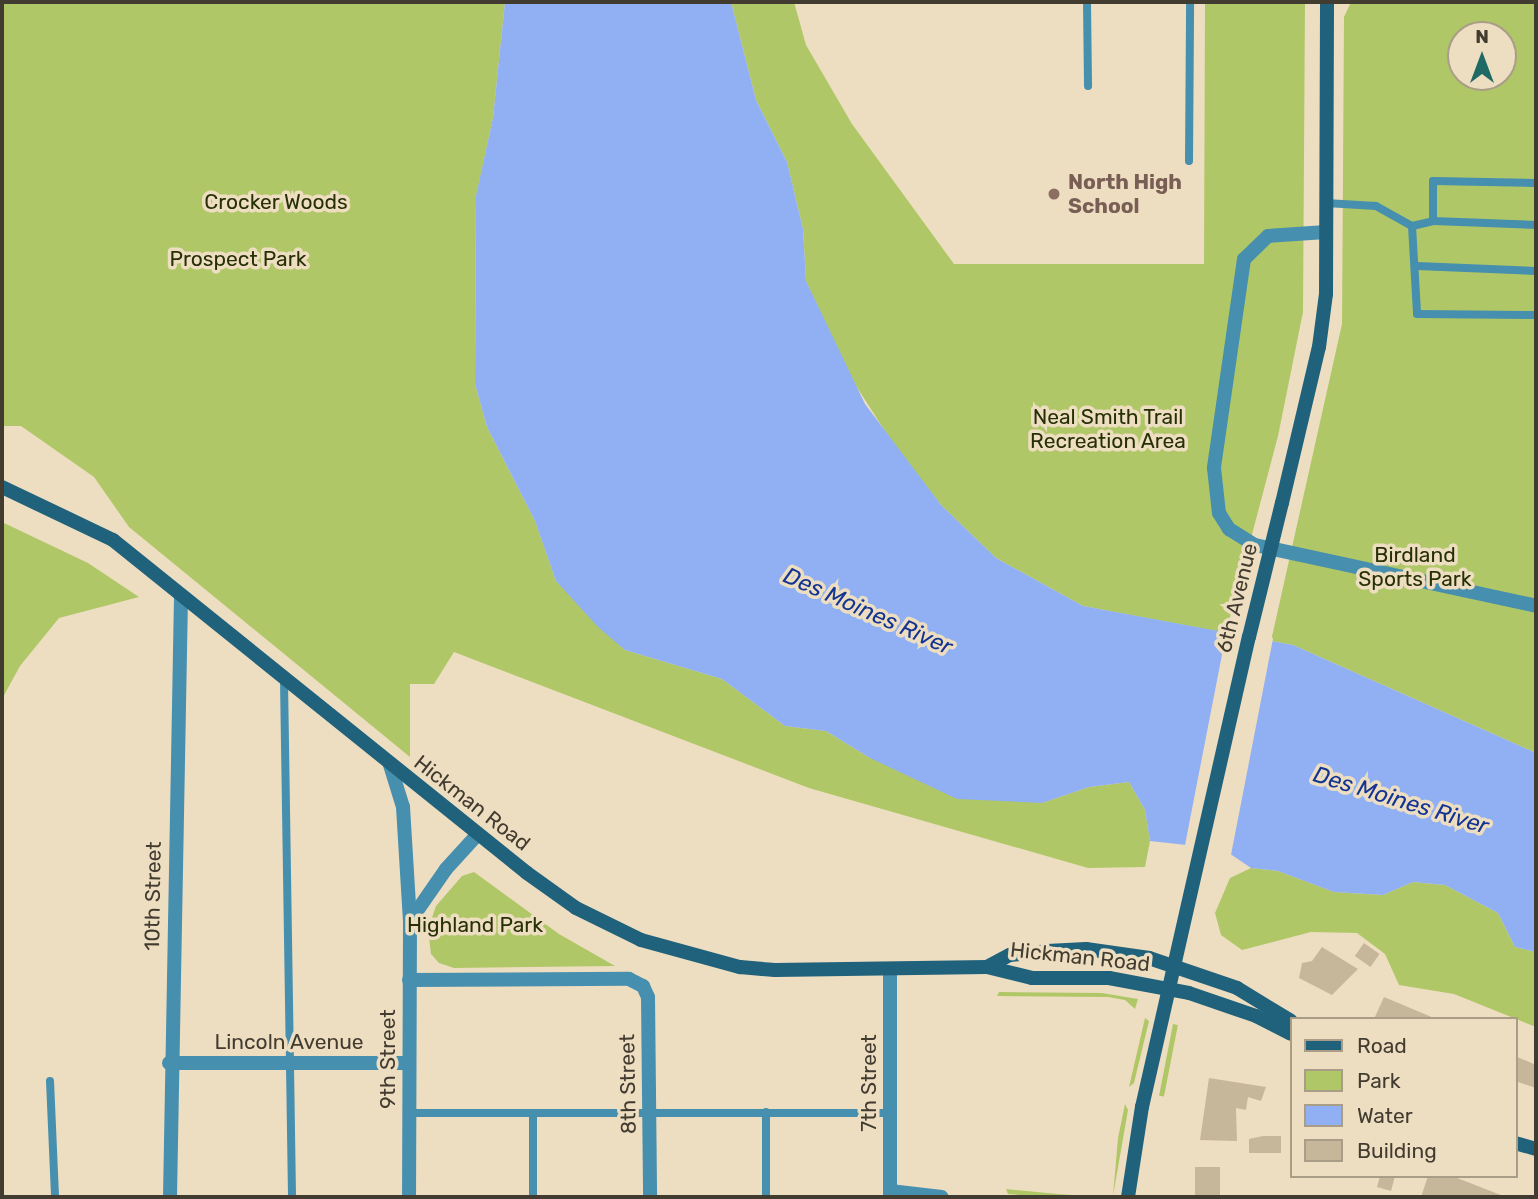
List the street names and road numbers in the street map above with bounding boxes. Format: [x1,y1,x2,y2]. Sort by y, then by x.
street label: 6th Avenue [1211,540,1263,656]
street label: Hickman Road [409,750,535,856]
street label: 10th Street [139,841,167,951]
street label: Hickman Road [1009,937,1151,977]
street label: 9th Street [375,1009,401,1109]
street label: Lincoln Avenue [214,1029,364,1055]
street label: 8th Street [615,1034,641,1134]
street label: 7th Street [856,1034,882,1132]

